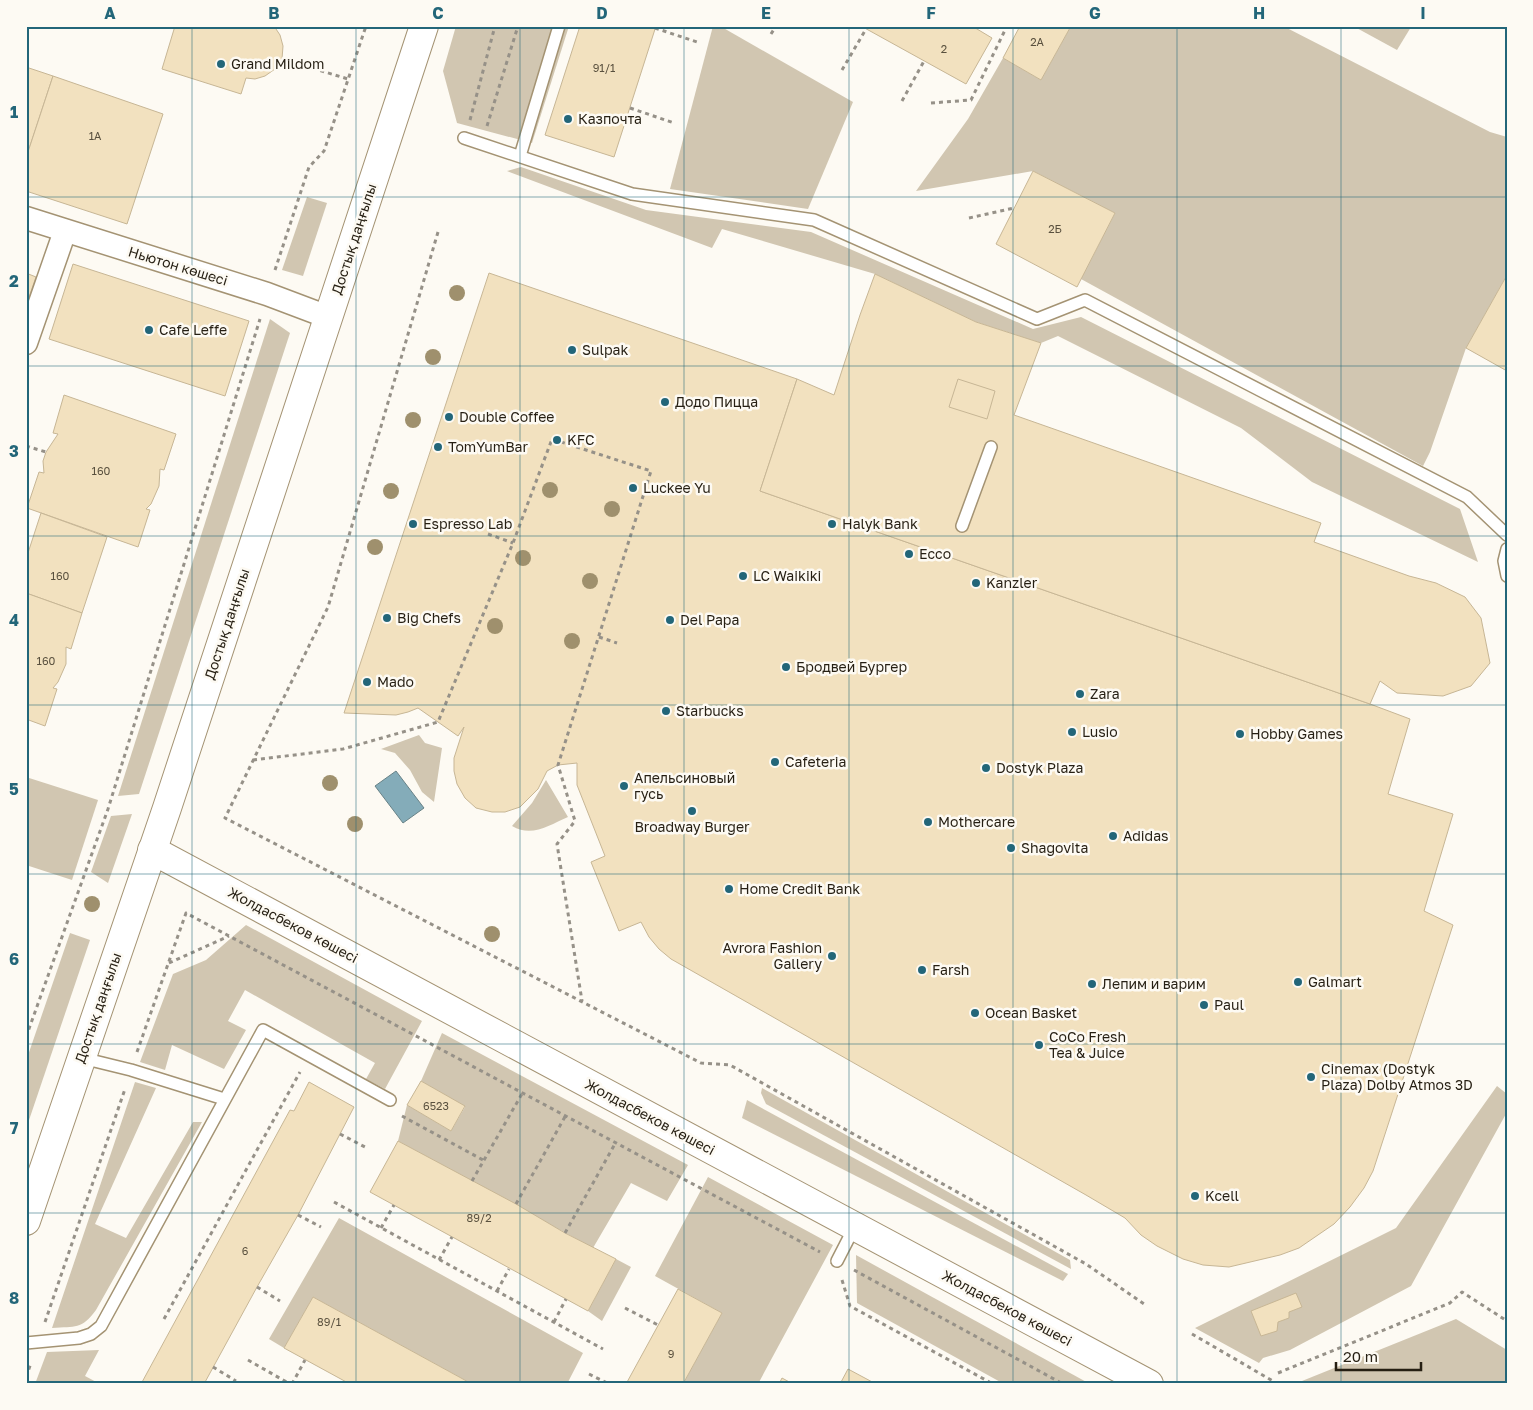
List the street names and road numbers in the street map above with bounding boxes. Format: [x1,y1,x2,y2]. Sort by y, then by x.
street label: Достық даңғылы [328,181,379,297]
street label: Ньютон көшесі [126,242,230,289]
street label: Достық даңғылы [201,566,252,682]
street label: Жолдасбеков көшесі [225,883,361,966]
street label: Достық даңғылы [71,950,124,1065]
street label: Жолдасбеков көшесі [582,1075,718,1158]
street label: Жолдасбеков көшесі [939,1266,1075,1349]

